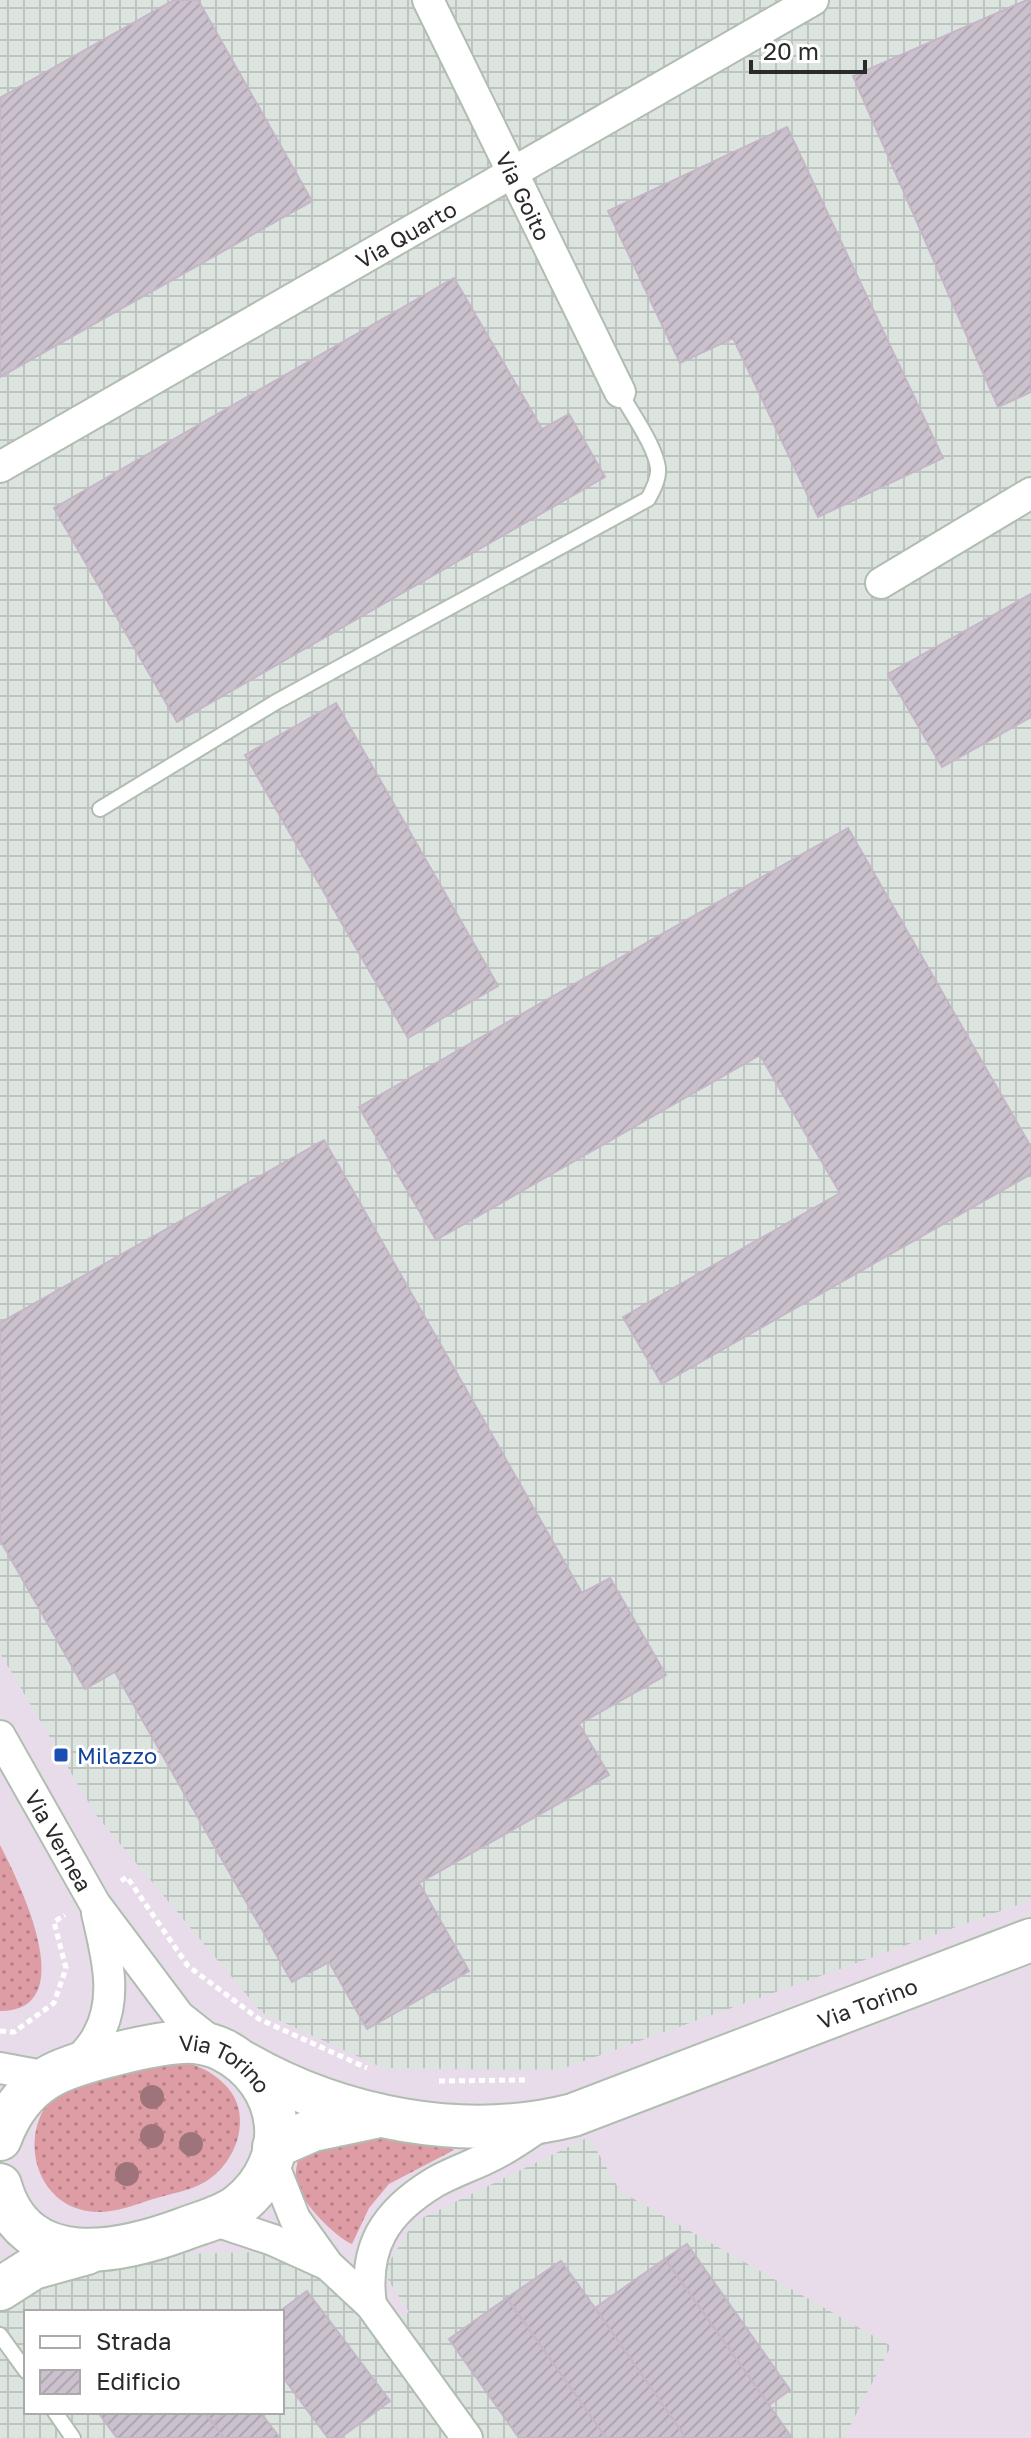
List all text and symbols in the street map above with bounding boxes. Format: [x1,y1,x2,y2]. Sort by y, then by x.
scale bar [751,24,865,74]
text: 20 m [763,36,819,65]
street label: Via Goito [491,147,557,244]
street label: Via Quarto [351,194,461,273]
place label: Milazzo [77,1742,157,1769]
marker: Milazzo [52,1746,70,1764]
street label: Via Vernea [20,1785,98,1896]
street label: Via Torino [813,1971,921,2034]
street label: Via Torino [178,2028,277,2098]
legend [24,2310,284,2414]
text: Strada [96,2326,171,2355]
text: Edificio [96,2366,181,2395]

